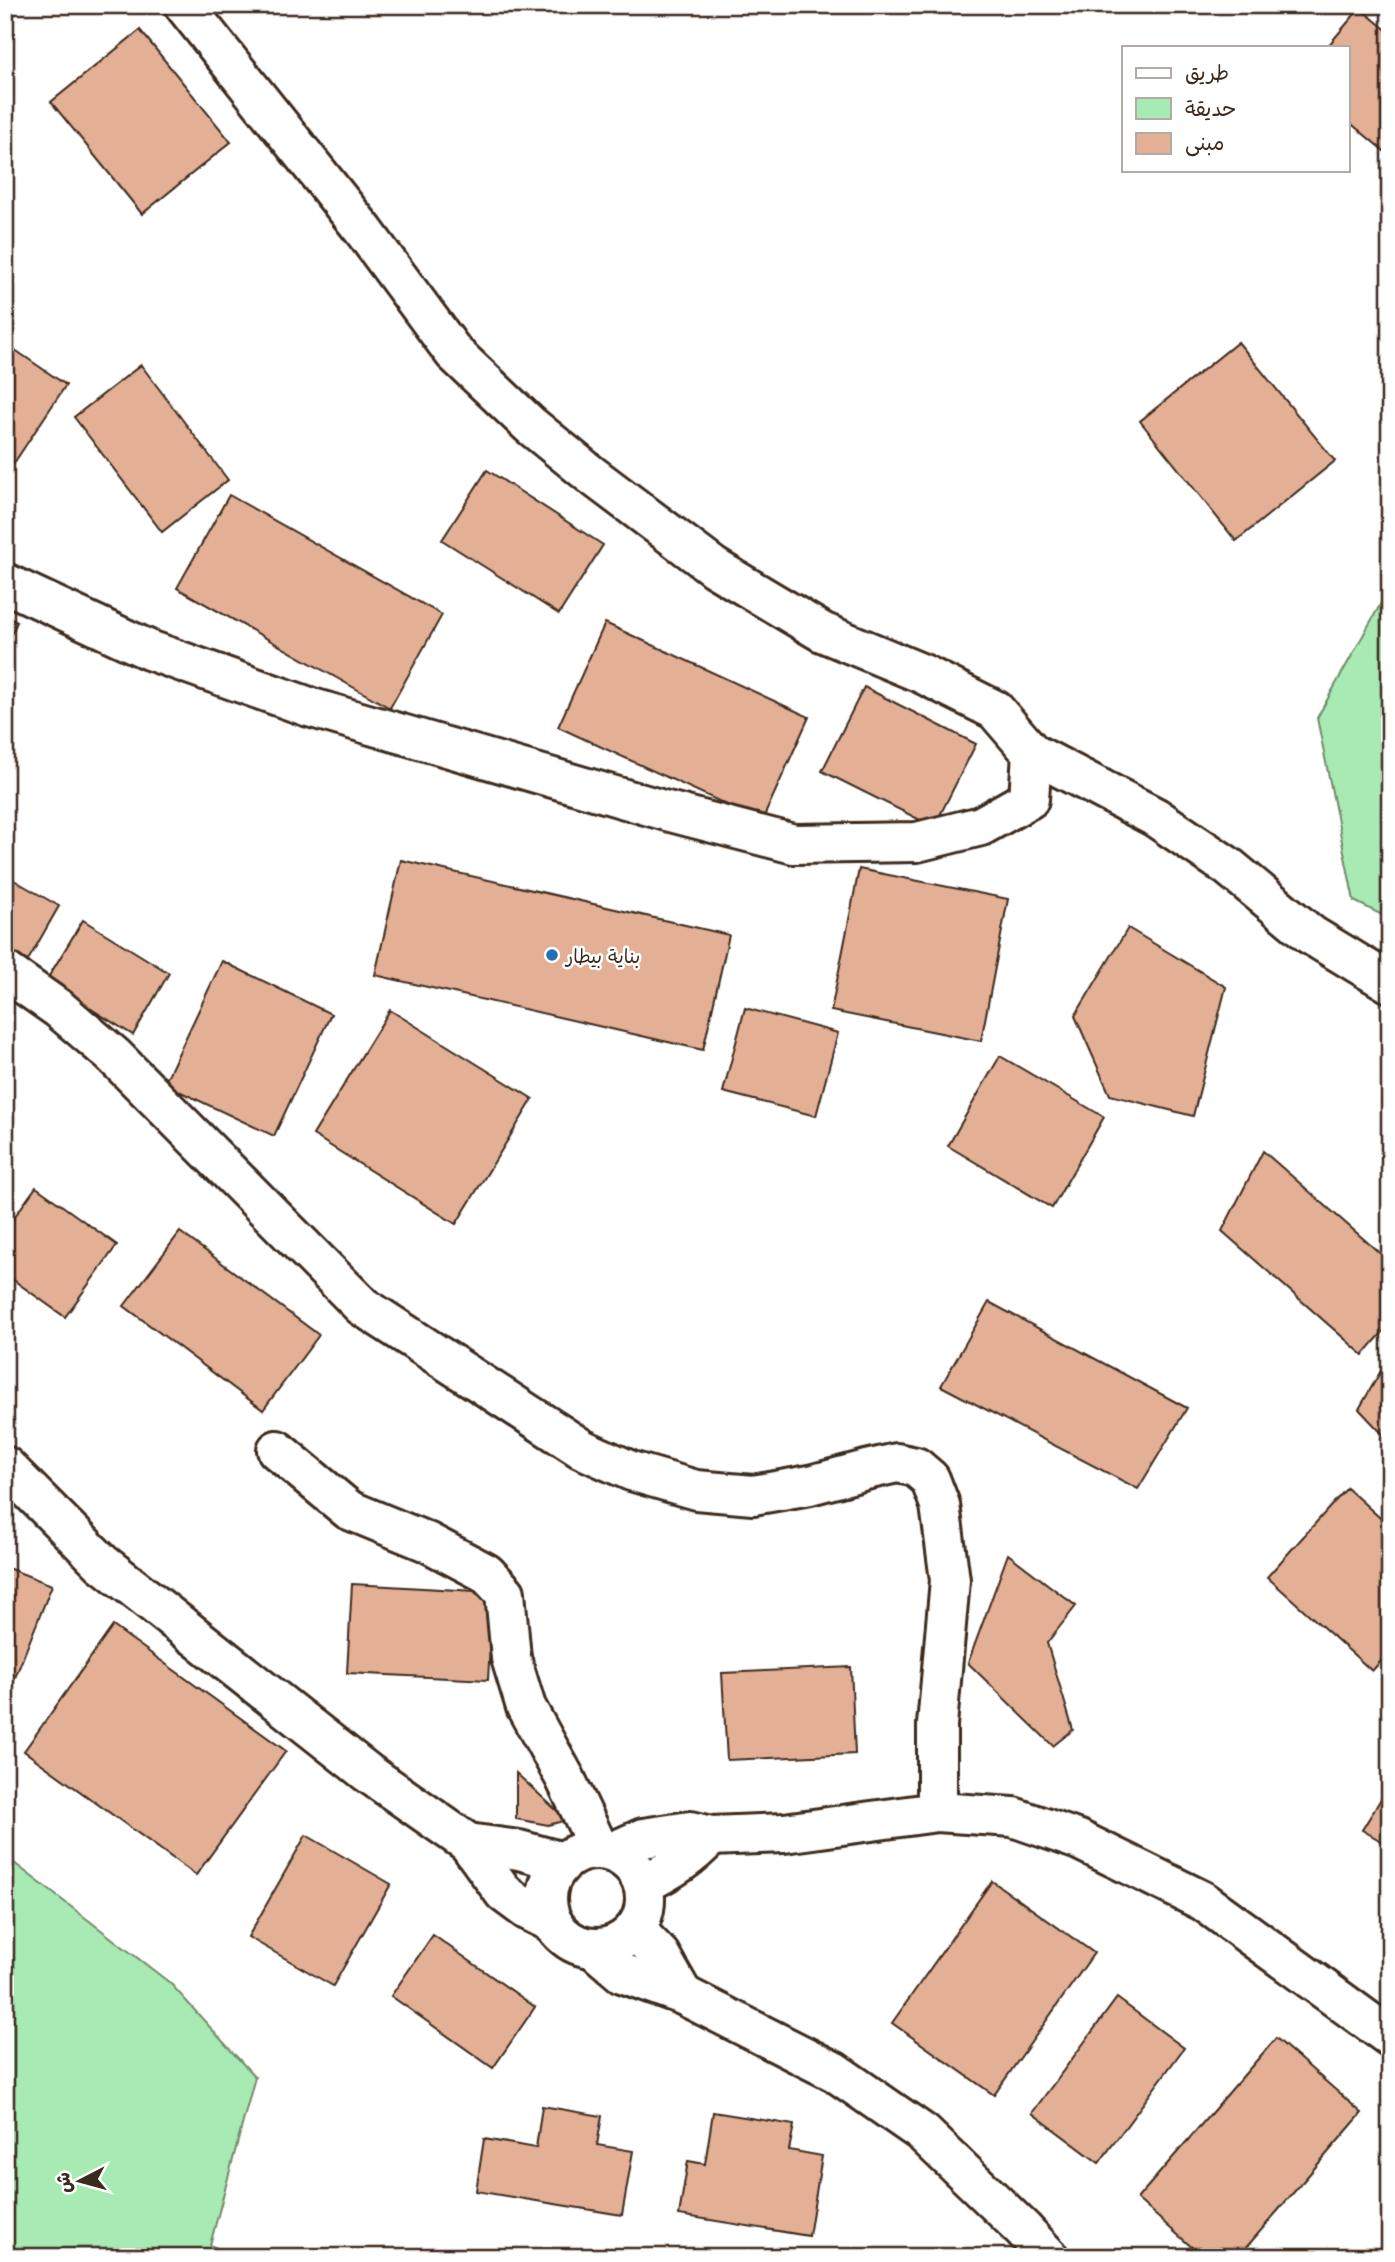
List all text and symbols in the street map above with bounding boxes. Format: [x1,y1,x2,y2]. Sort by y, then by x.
legend [1122,46,1350,172]
text: طريق [1185,55,1229,87]
text: حديقة [1185,91,1236,123]
text: مبنى [1185,125,1224,157]
place label: بناية بيطار [564,941,640,969]
marker: بناية بيطار [544,947,560,963]
north arrow [46,2146,116,2216]
text: ش [47,2171,77,2195]

